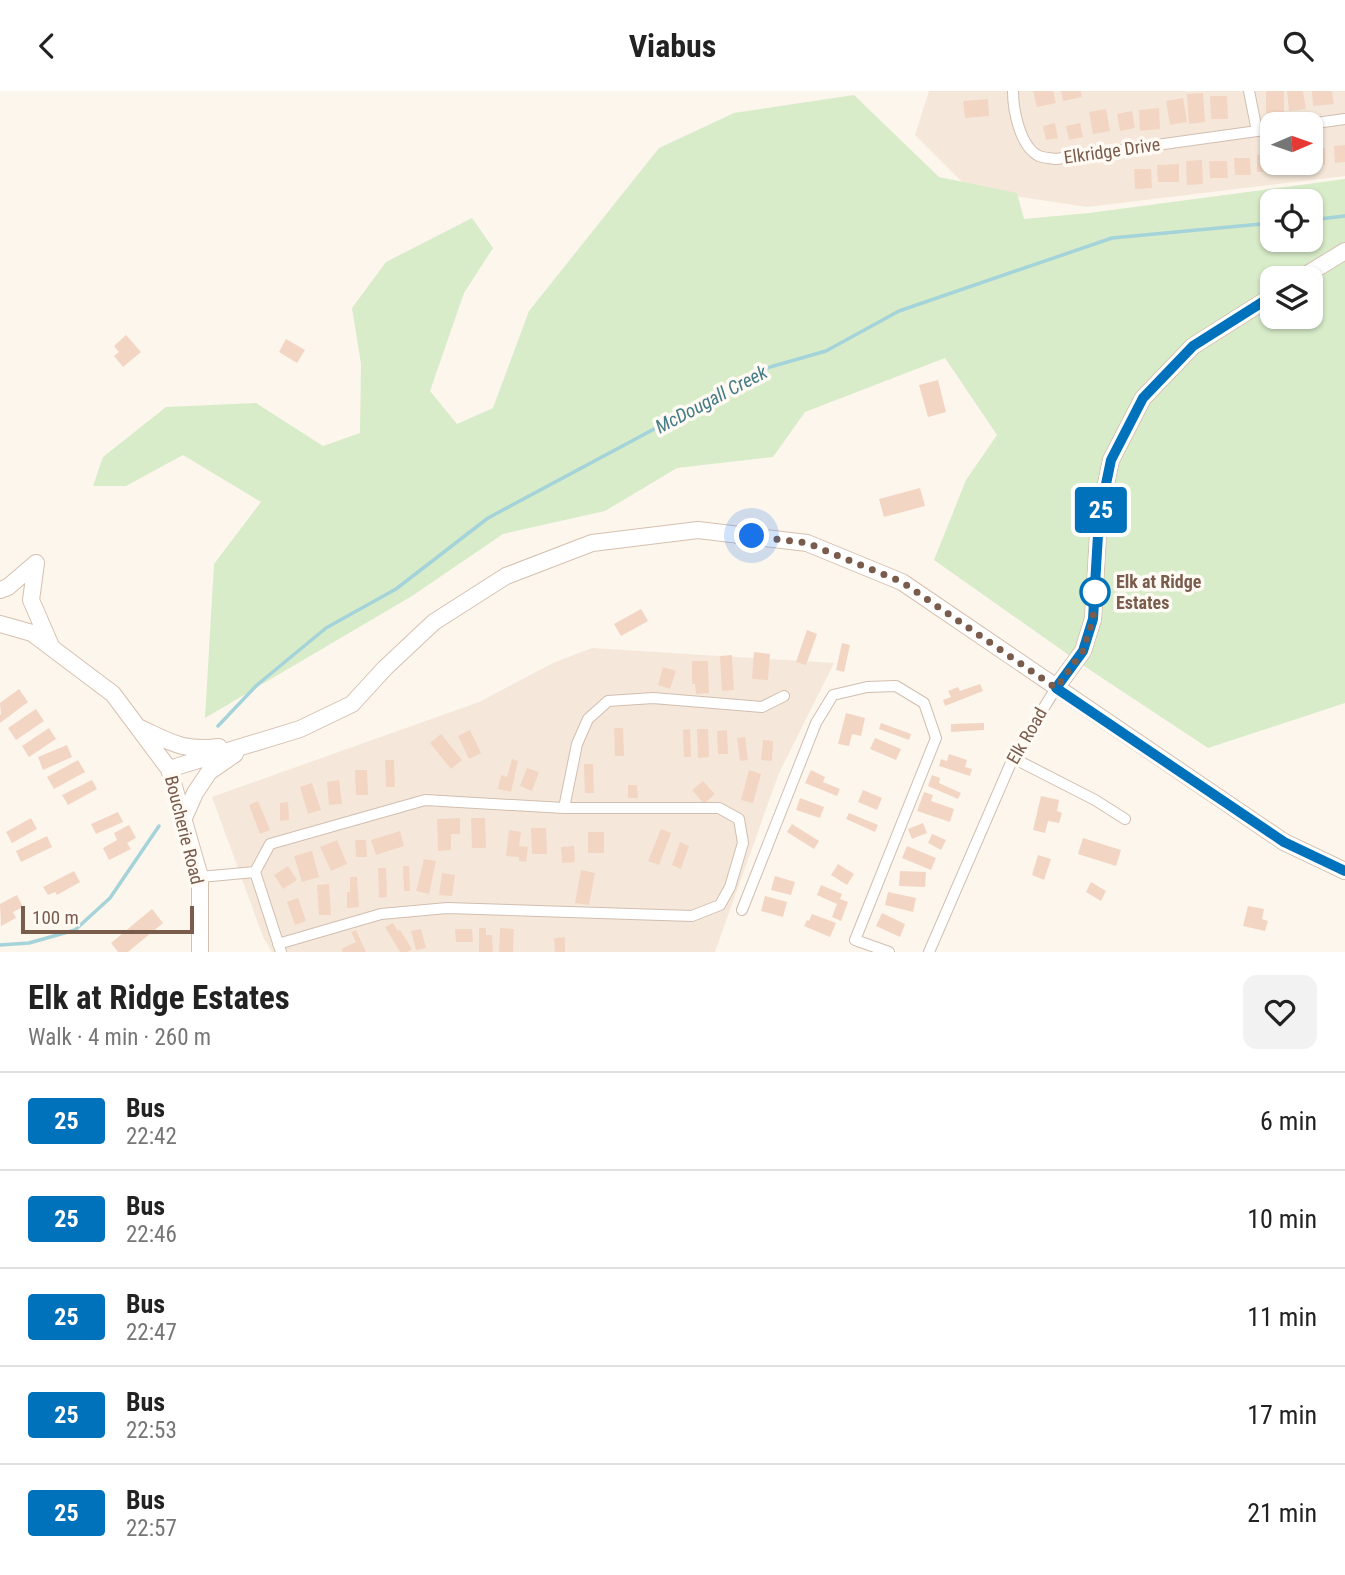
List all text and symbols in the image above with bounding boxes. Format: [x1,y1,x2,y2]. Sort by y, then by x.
icon: back [28,27,66,65]
text: Viabus [629,27,716,65]
icon: search [1279,27,1317,65]
north arrow [1260,112,1323,175]
map controls [1260,112,1323,329]
street label: Elkridge Drive [1062,133,1161,168]
button: locate [1260,189,1323,252]
button: layers [1260,266,1323,329]
water label: McDougall Creek [651,360,772,439]
line badge: 25 [1070,487,1132,533]
text: 25 [1089,496,1113,524]
your location [734,518,769,553]
place label: Elk at Ridge Estates [1116,571,1202,613]
marker: Elk at Ridge Estates [1080,577,1110,607]
street label: Elk Road [1002,704,1051,768]
street label: Boucherie Road [161,773,208,886]
scale bar [21,903,194,935]
text: 100 m [32,906,79,929]
button: heart [1243,975,1317,1049]
text: Elk at Ridge Estates [28,978,290,1017]
text: Walk · 4 min · 260 m [28,1024,211,1051]
text: Bus [126,1093,165,1123]
text: 6 min [1260,1106,1317,1136]
text: 25 [54,1107,79,1135]
text: 22:42 [126,1123,177,1150]
text: Bus [126,1191,165,1221]
text: 10 min [1247,1204,1317,1234]
text: 25 [54,1205,79,1233]
text: 22:46 [126,1221,177,1248]
text: Bus [126,1289,165,1319]
text: 11 min [1247,1302,1317,1332]
text: 25 [54,1303,79,1331]
text: 22:47 [126,1319,177,1346]
text: Bus [126,1387,165,1417]
text: 17 min [1247,1400,1317,1430]
text: 25 [54,1401,79,1429]
text: 22:53 [126,1417,177,1444]
text: Bus [126,1485,165,1515]
text: 21 min [1247,1498,1317,1528]
text: 25 [54,1499,79,1527]
text: 22:57 [126,1515,177,1542]

